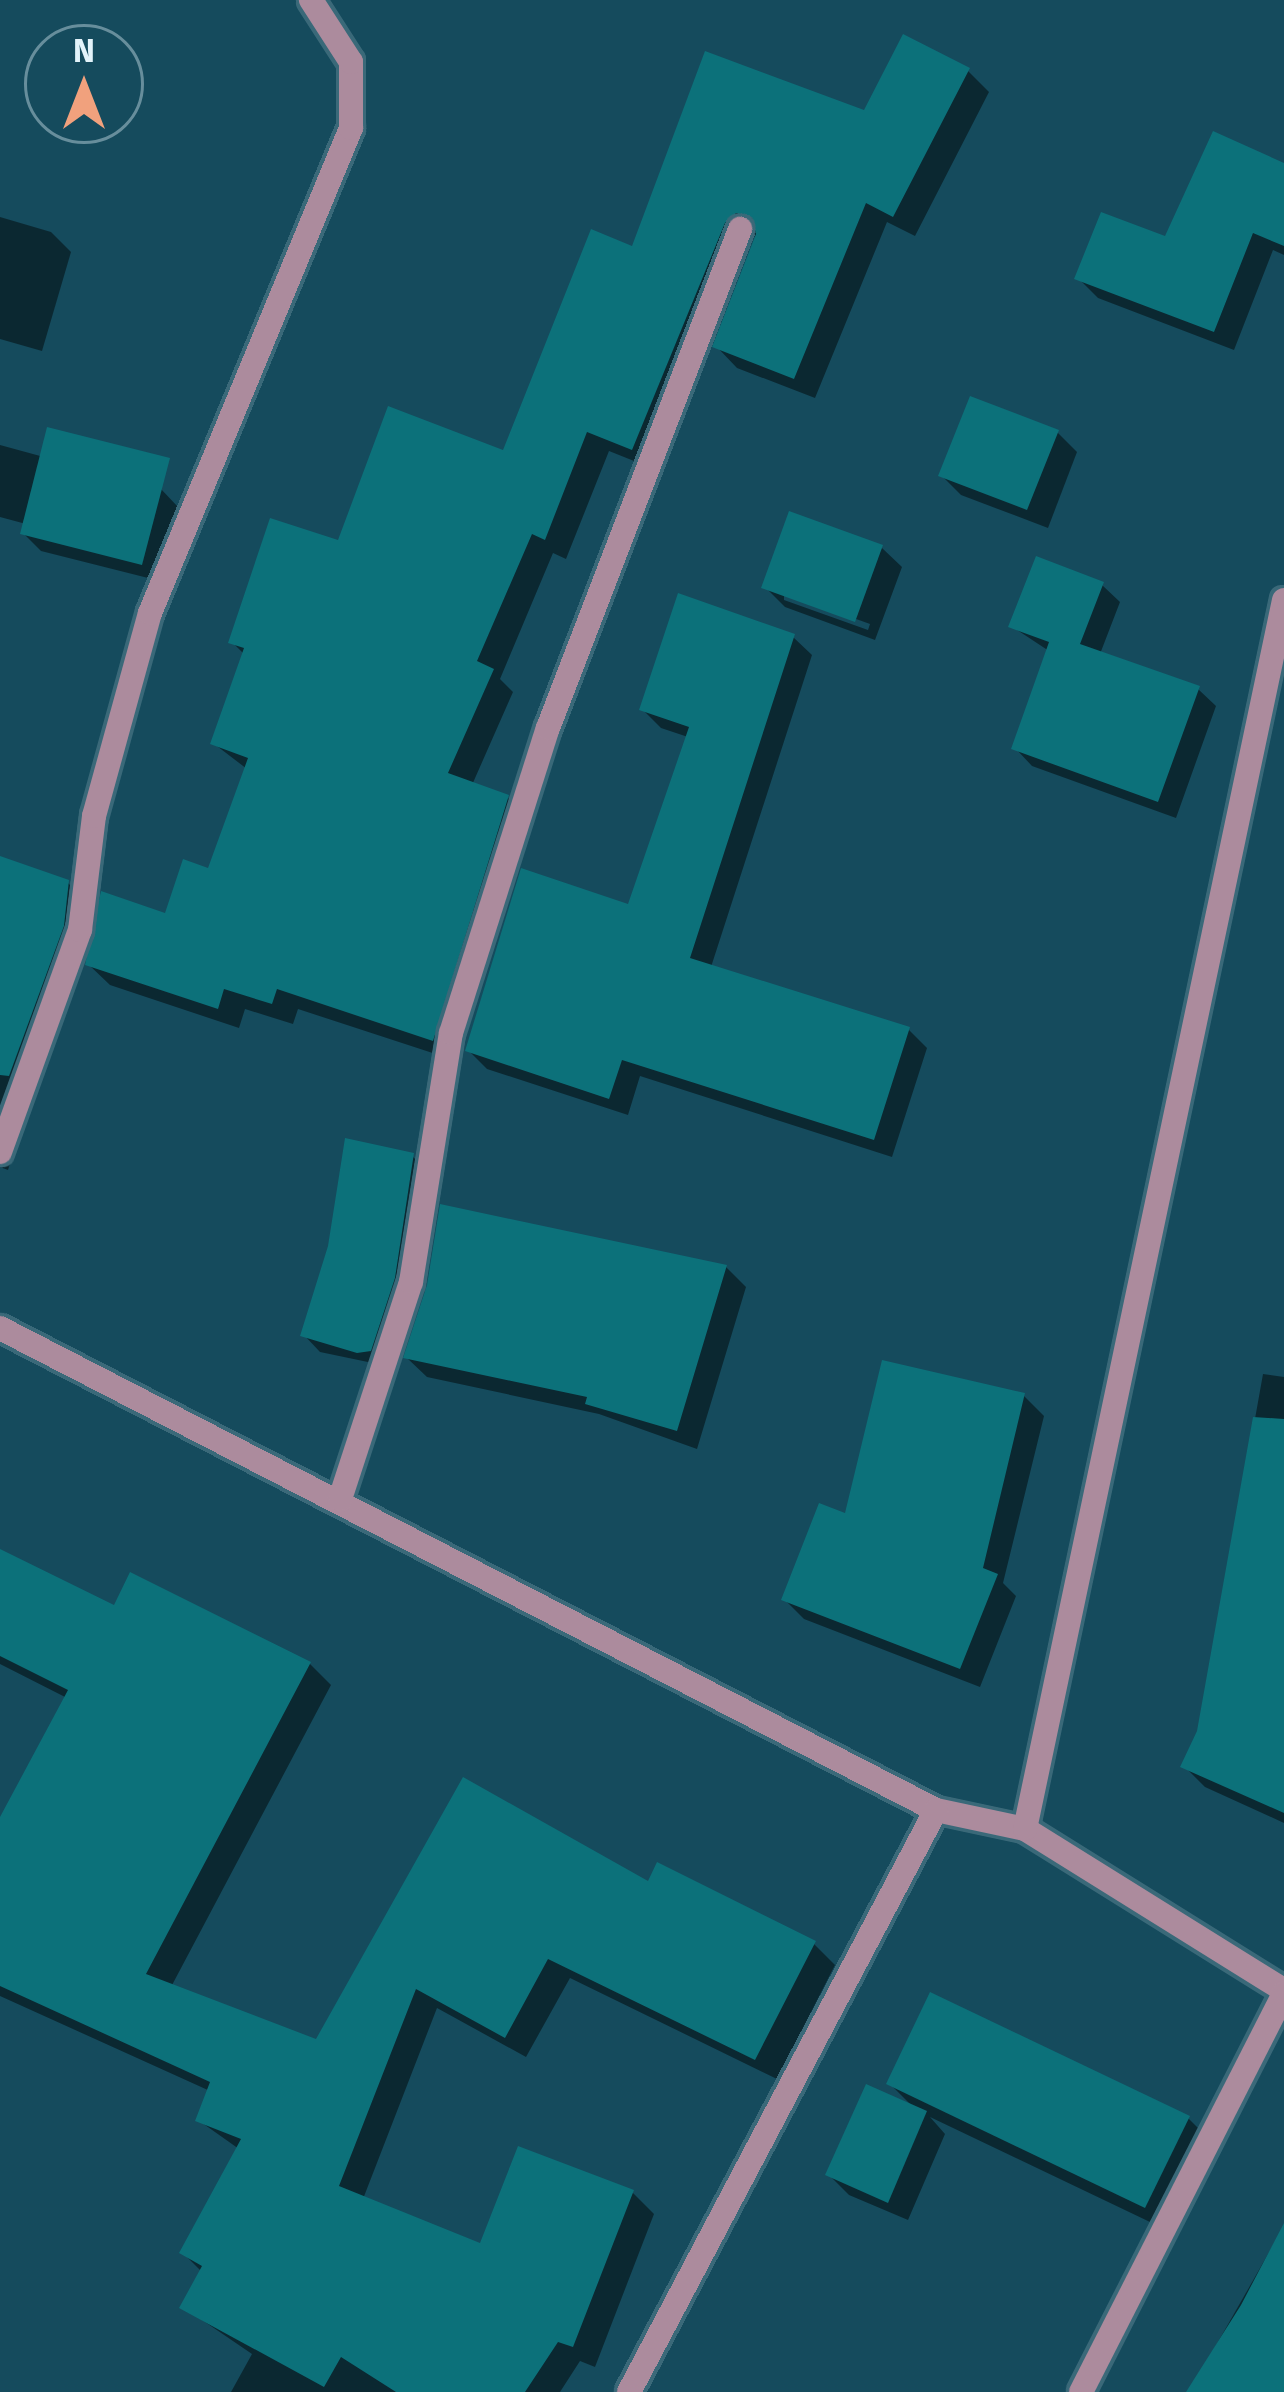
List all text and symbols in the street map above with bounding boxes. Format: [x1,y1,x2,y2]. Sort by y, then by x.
north arrow [24,24,144,144]
text: N [73,31,95,71]

